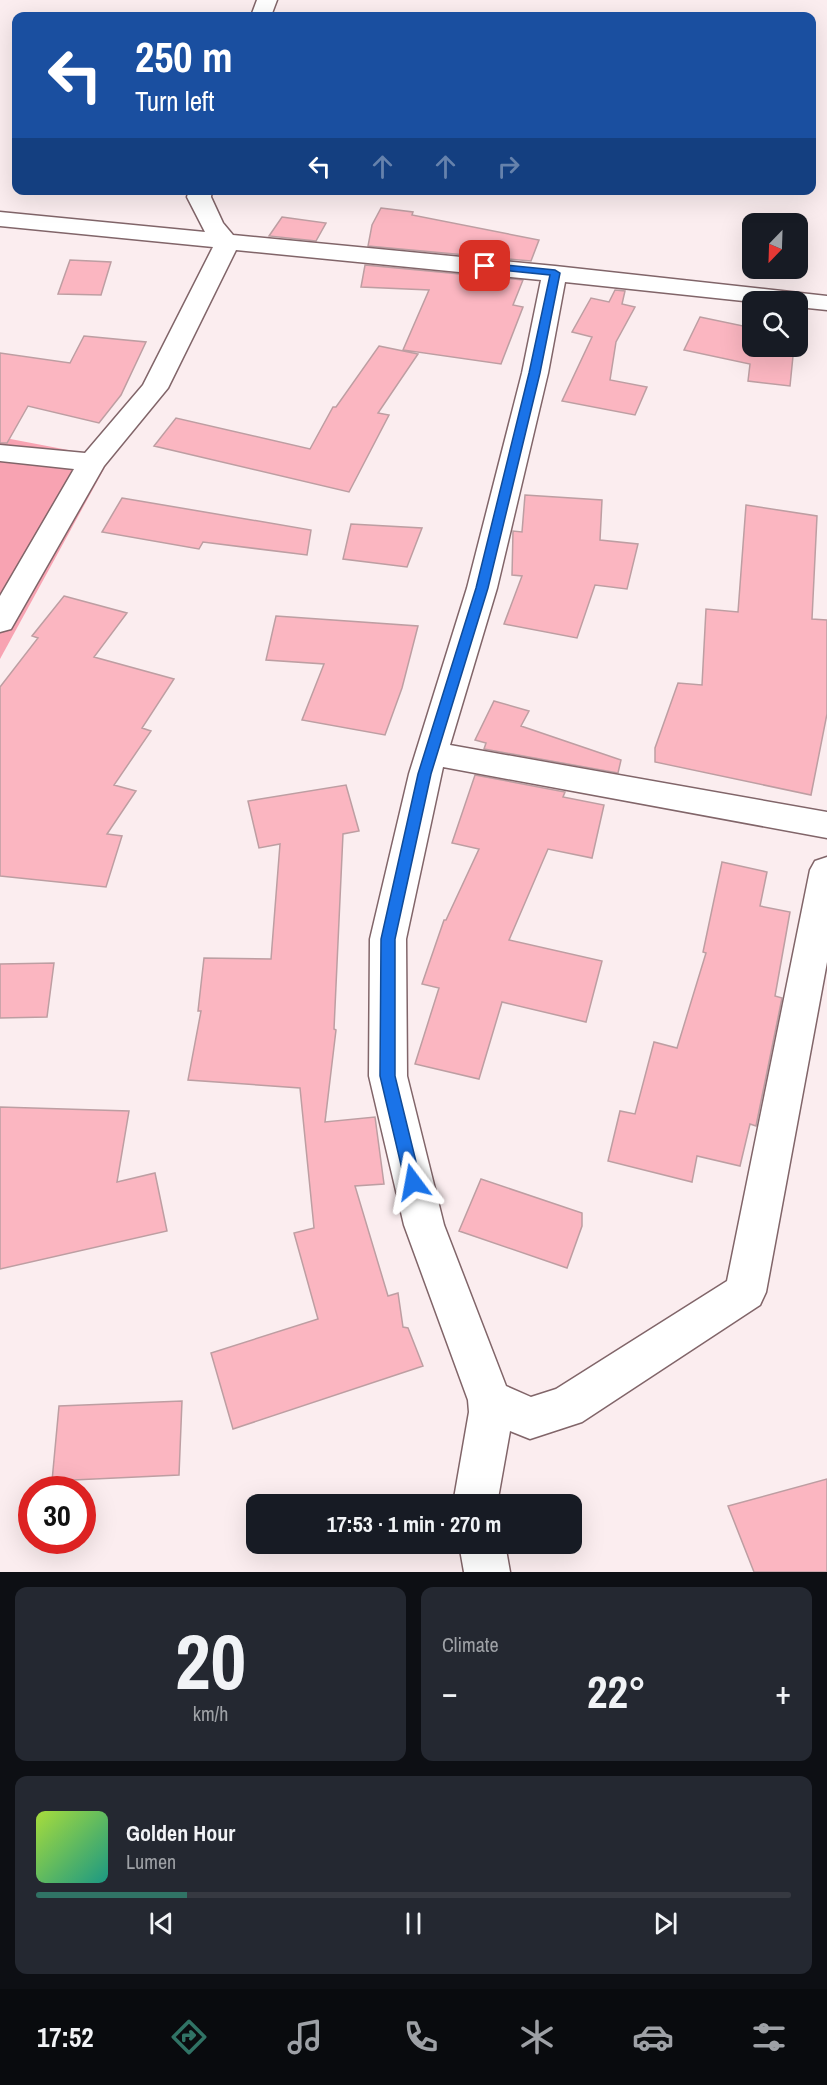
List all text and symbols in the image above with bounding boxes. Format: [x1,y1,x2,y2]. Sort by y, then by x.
text: 250 m [135,29,233,85]
icon: left [36,36,114,114]
text: Turn left [135,83,214,119]
icon: left [303,150,336,183]
icon: ahead [366,150,399,183]
icon: ahead [429,150,462,183]
icon: right [492,150,525,183]
north arrow [742,213,808,279]
map controls [742,213,808,357]
pin [459,240,510,291]
icon: arrive [468,249,501,282]
button: search [742,291,808,357]
position arrow [381,1150,445,1214]
speed limit sign: 30 [18,1476,96,1554]
text: 17:53 · 1 min · 270 m [327,1509,501,1539]
text: 20 [175,1608,246,1713]
text: Climate [442,1631,499,1658]
text: 22° [587,1661,646,1722]
text: − [442,1670,458,1714]
text: + [775,1670,791,1714]
text: km/h [193,1700,228,1727]
text: Golden Hour [126,1818,235,1848]
text: Lumen [126,1848,176,1875]
icon: previous [145,1907,178,1940]
icon: pause [397,1907,430,1940]
icon: next [649,1907,682,1940]
icon: directions [168,2016,210,2058]
icon: music [284,2016,326,2058]
icon: phone [400,2016,442,2058]
icon: climate [516,2016,558,2058]
icon: car [632,2016,674,2058]
icon: filters [748,2016,790,2058]
text: 17:52 [37,2019,94,2055]

